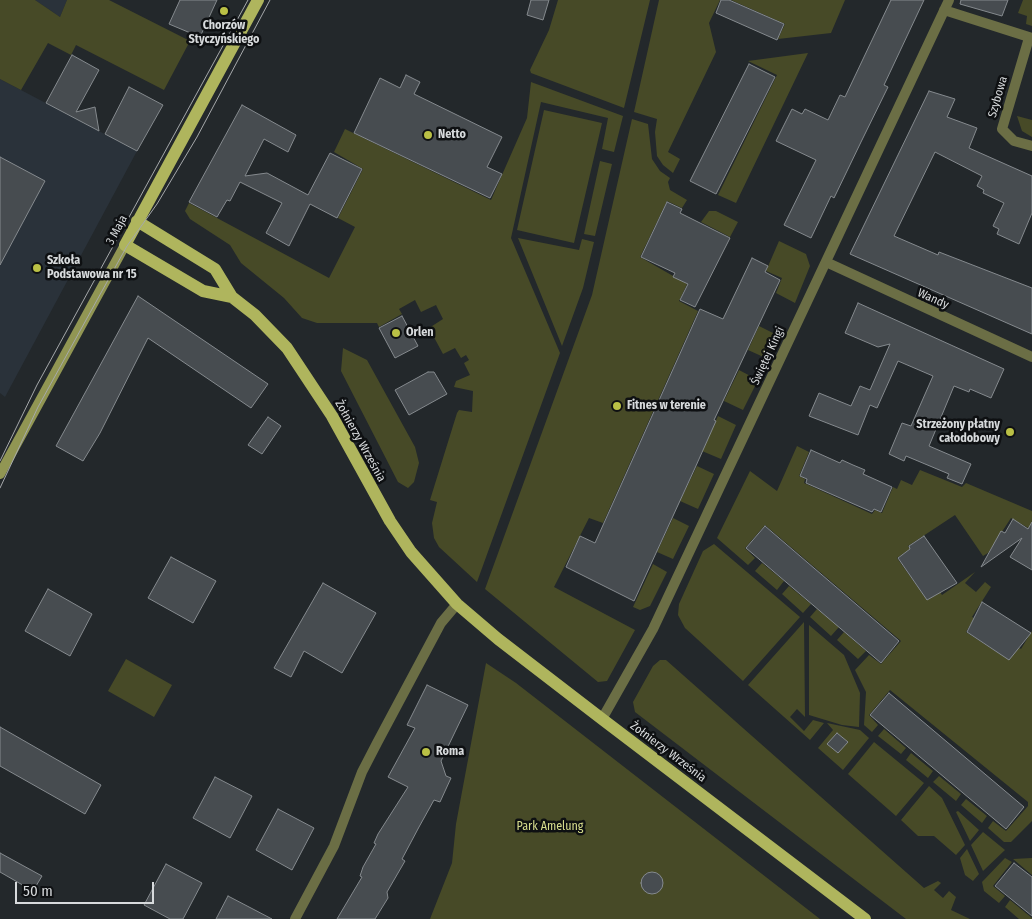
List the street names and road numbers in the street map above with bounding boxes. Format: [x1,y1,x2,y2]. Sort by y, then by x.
street label: Szybowa [985,75,1011,119]
street label: 3 Maja [103,213,131,247]
street label: Wandy [915,286,951,312]
street label: Świętej Kingi [748,325,788,387]
street label: Żołnierzy Września [332,398,388,484]
street label: Żołnierzy Września [627,719,709,785]

